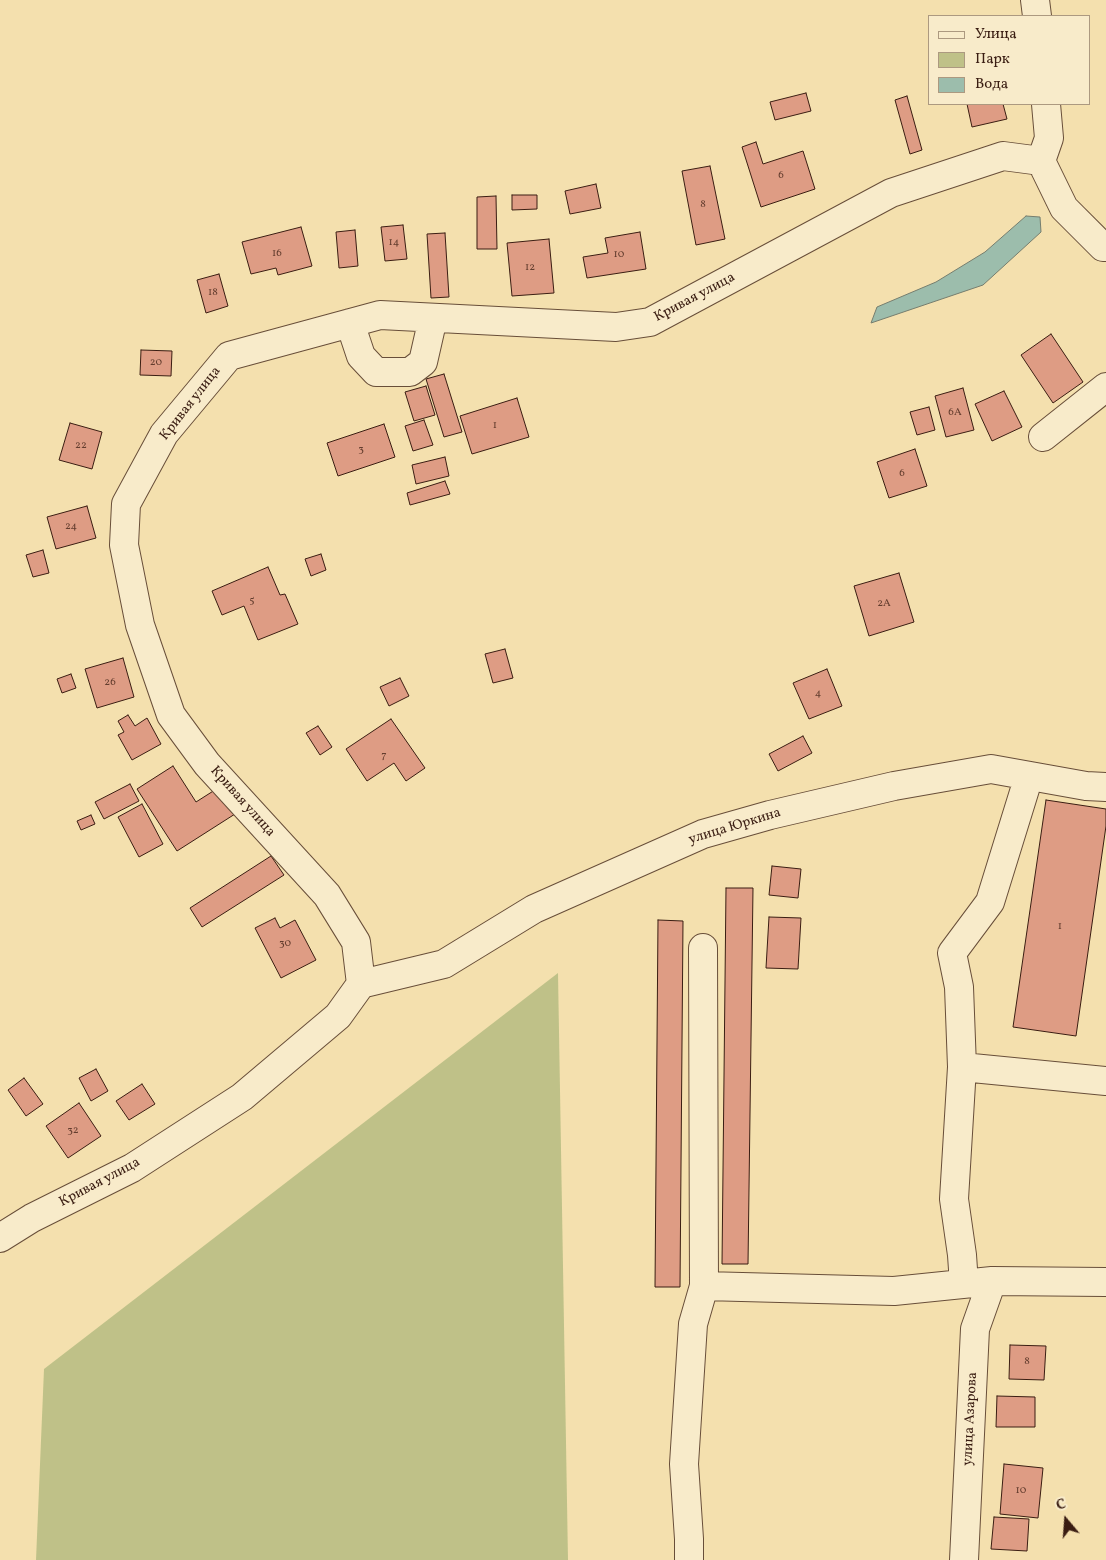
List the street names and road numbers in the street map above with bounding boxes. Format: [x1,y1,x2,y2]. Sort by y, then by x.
street label: Кривая улица [652,270,738,326]
street label: Кривая улица [157,364,225,444]
street label: Кривая улица [206,763,278,841]
street label: улица Юркина [687,805,783,849]
street label: Кривая улица [57,1155,143,1211]
street label: улица Азарова [960,1372,982,1466]

